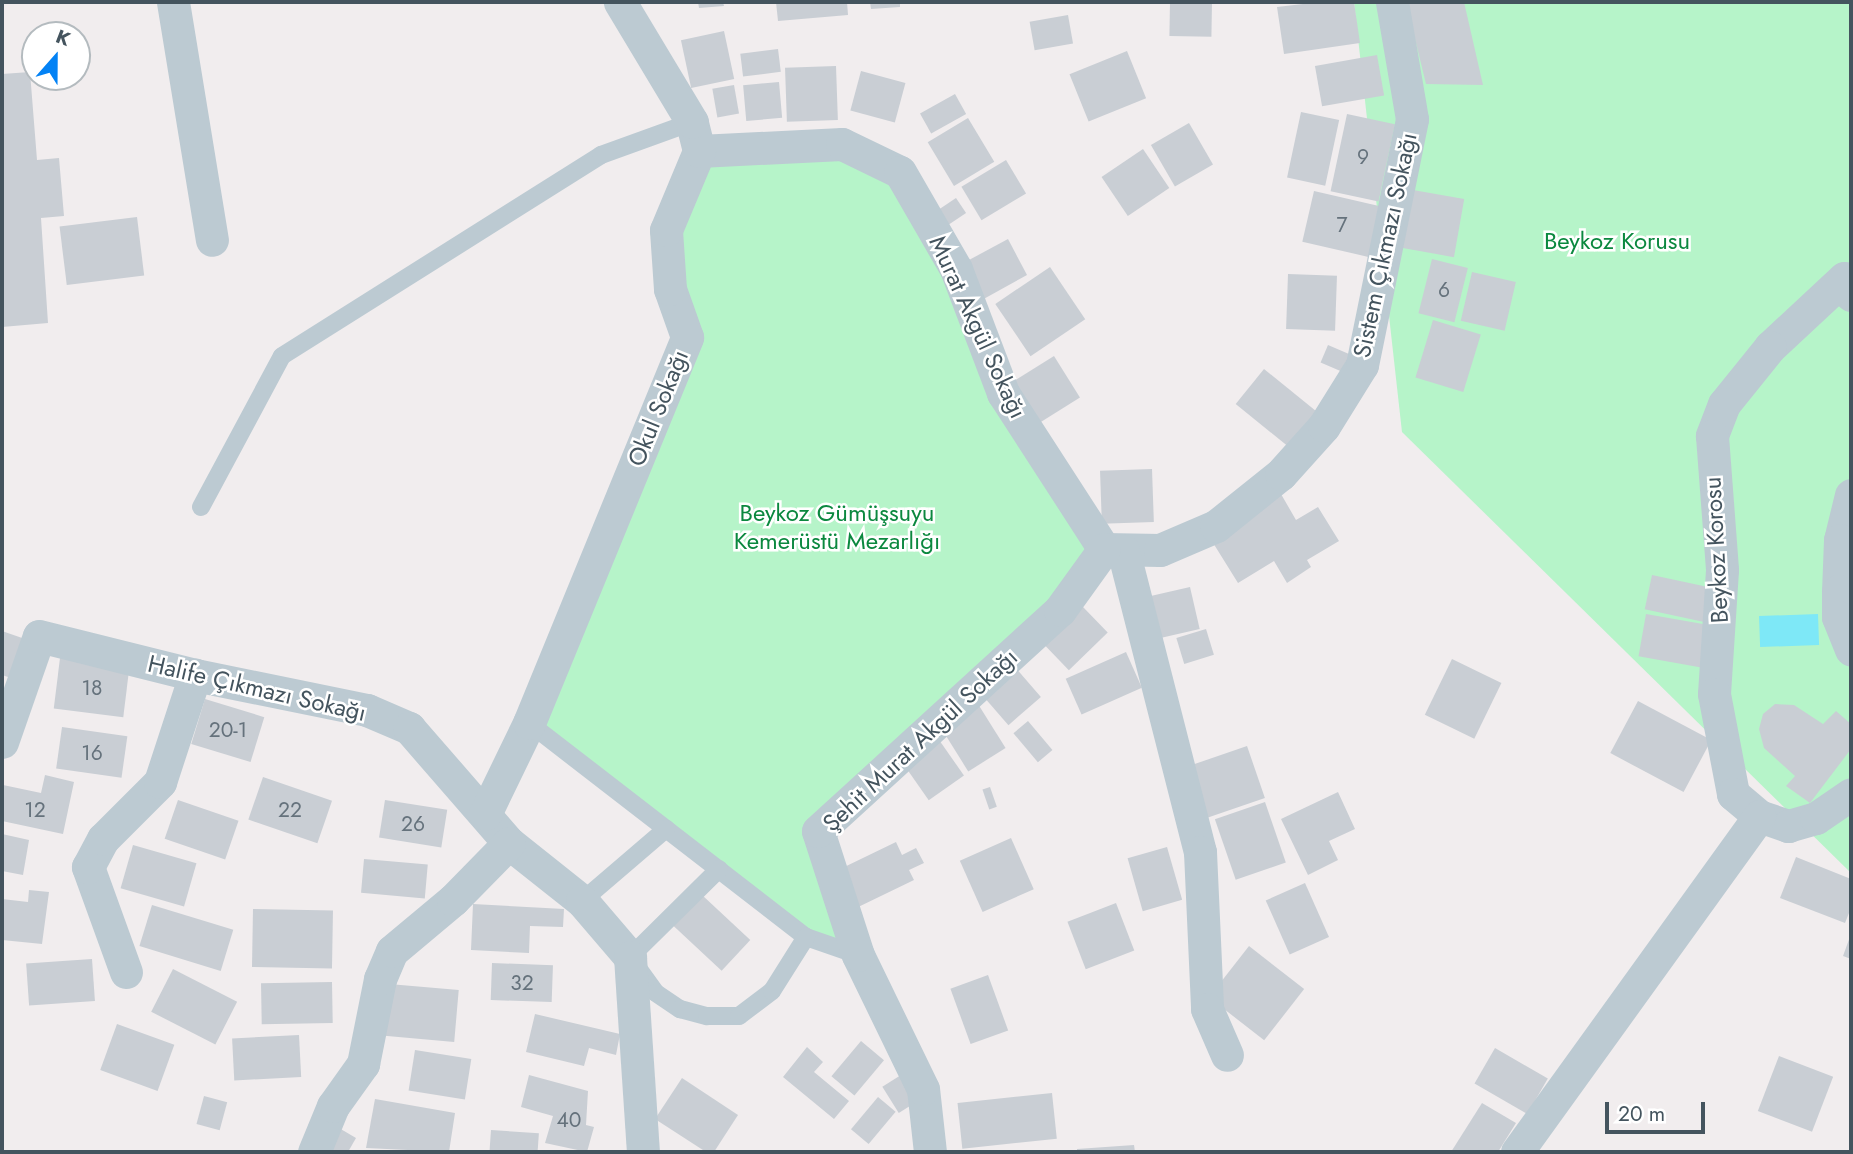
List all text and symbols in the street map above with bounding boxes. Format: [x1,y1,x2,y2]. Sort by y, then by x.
north arrow [21,21,91,91]
text: K [52,23,74,53]
street label: Sistem Çıkmazı Sokağı [1347,130,1423,360]
house number: 9 [1357,144,1369,170]
house number: 7 [1336,212,1348,238]
park label: Beykoz Korusu [1544,227,1690,255]
street label: Murat Akgül Sokağı [923,231,1033,423]
house number: 6 [1438,277,1450,303]
street label: Okul Sokağı [622,346,694,470]
street label: Beykoz Korosu [1698,476,1734,624]
park label: Beykoz Gümüşsuyu Kemerüstü Mezarlığı [734,499,940,555]
street label: Şehit Murat Akgül Sokağı [817,642,1023,838]
street label: Halife Çıkmazı Sokağı [145,649,369,727]
house number: 18 [82,675,102,701]
house number: 20-1 [209,717,247,743]
house number: 16 [81,740,103,766]
house number: 12 [24,797,46,823]
house number: 22 [278,797,302,823]
house number: 26 [401,811,425,837]
house number: 32 [510,970,534,996]
scale bar [1608,1088,1708,1132]
text: 20 m [1618,1099,1665,1129]
house number: 40 [557,1107,581,1133]

